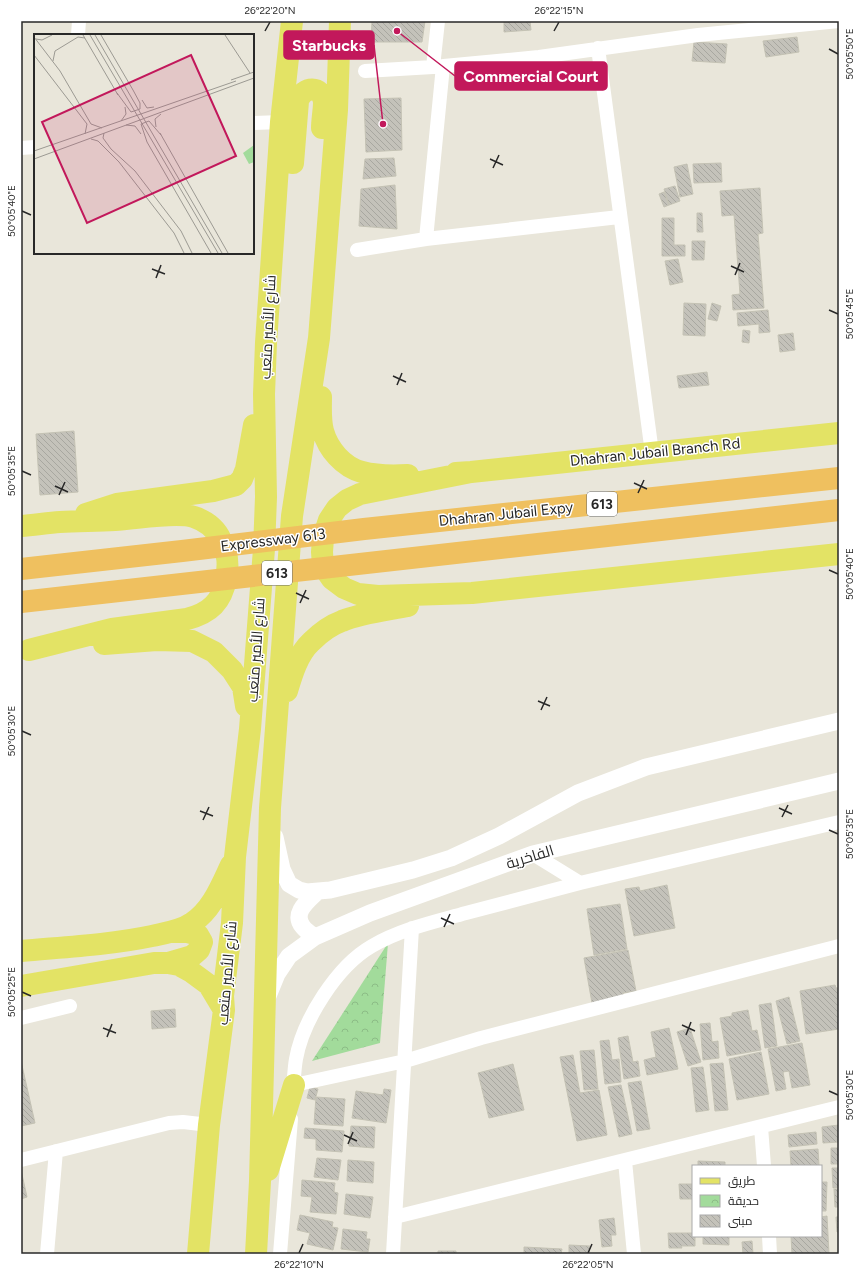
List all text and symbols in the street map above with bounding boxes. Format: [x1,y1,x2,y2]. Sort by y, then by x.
text: 26°22'20"N [244,4,296,17]
text: 26°22'15"N [535,4,583,17]
text: 50°05'50"E [843,28,856,80]
callout: Starbucks [284,31,374,59]
inset map [34,34,254,254]
text: Starbucks [292,36,367,55]
callout: Commercial Court [455,62,607,90]
text: Commercial Court [463,67,599,86]
text: 50°05'40"E [5,185,18,237]
street label: شارع الأمير متعب [256,274,282,380]
text: 50°05'45"E [843,288,856,340]
street label: Dhahran Jubail Branch Rd [569,434,741,470]
text: 50°05'35"E [5,446,18,496]
road number: 613 [587,492,617,516]
street label: Dhahran Jubail Expy [438,498,574,530]
street label: Expressway 613 [219,525,327,555]
text: 50°05'40"E [843,548,856,600]
road number: 613 [262,561,292,585]
street label: شارع الأمير متعب [243,597,271,703]
text: 50°05'30"E [5,705,18,756]
text: 50°05'35"E [843,809,856,859]
street label: الفاخرية [504,841,556,873]
street label: شارع الأمير متعب [213,920,243,1026]
text: 50°05'25"E [5,967,18,1017]
text: 50°05'30"E [843,1069,856,1120]
legend [692,1165,822,1237]
text: طريق [728,1174,756,1188]
text: حديقة [728,1194,759,1208]
text: مبنى [728,1214,753,1228]
text: 26°22'10"N [274,1258,324,1271]
text: 26°22'05"N [562,1258,614,1271]

